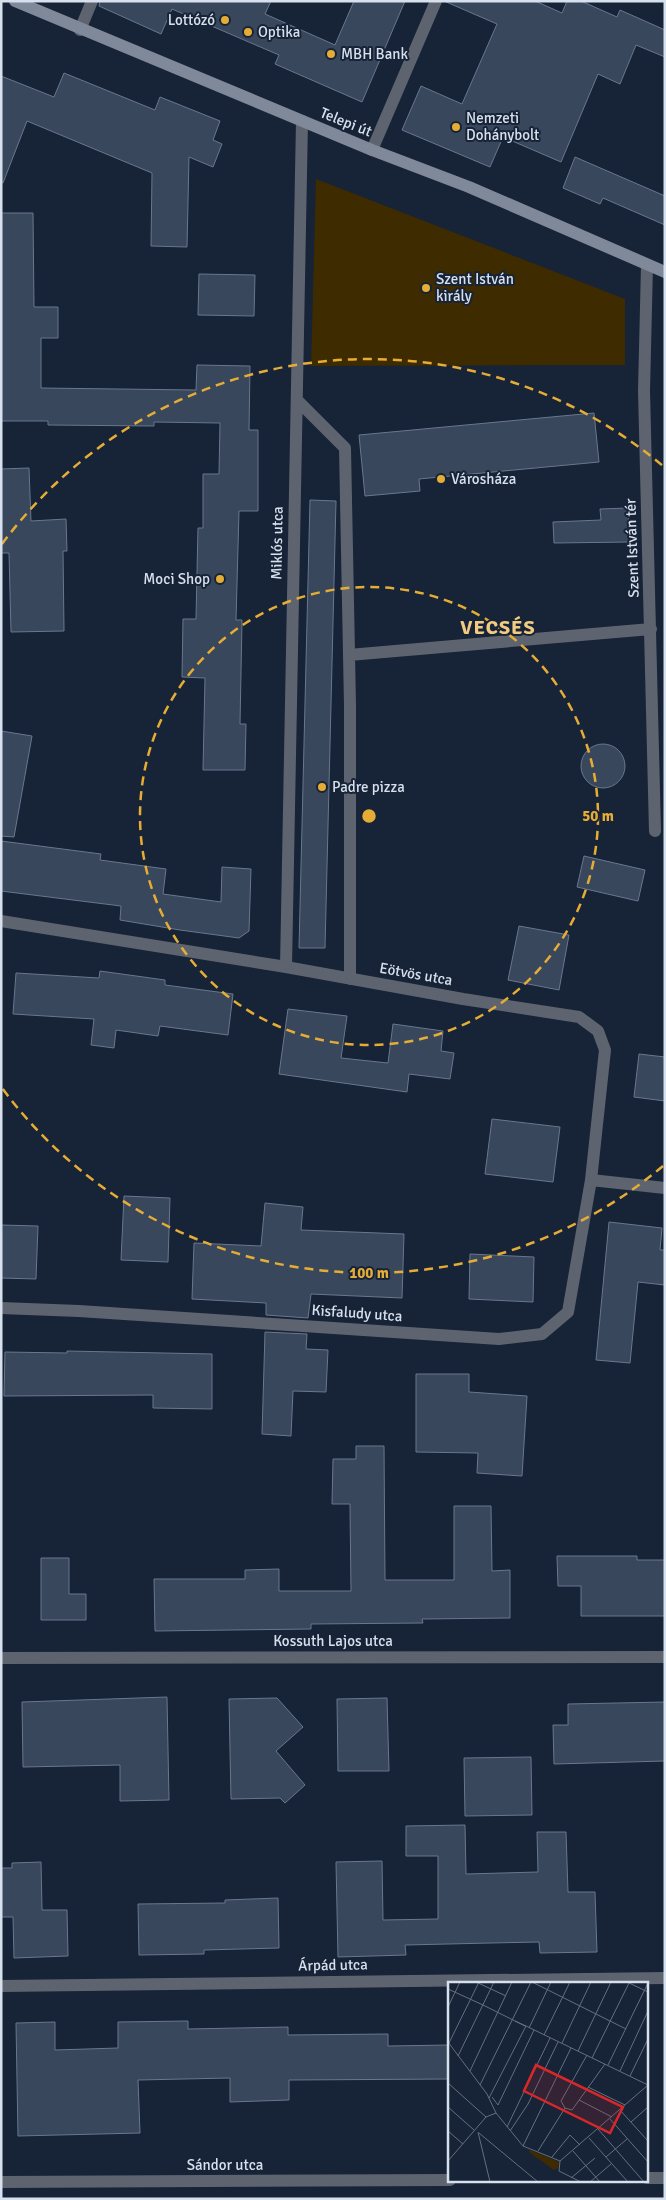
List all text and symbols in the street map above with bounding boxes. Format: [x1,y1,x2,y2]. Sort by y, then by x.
place label: Lottózó [168,11,215,29]
marker: Lottózó [219,14,231,26]
place label: Optika [258,23,300,41]
marker: Optika [242,26,254,38]
place label: MBH Bank [341,45,408,63]
marker: MBH Bank [325,48,337,60]
street label: Telepi út [318,104,374,140]
place label: Nemzeti Dohánybolt [466,109,539,144]
marker: Nemzeti Dohánybolt [450,121,462,133]
place label: Szent István király [436,270,514,305]
marker: Szent István király [420,282,432,294]
place label: Városháza [451,470,516,488]
marker: Városháza [435,473,447,485]
street label: Szent István tér [621,498,643,598]
street label: Miklós utca [267,506,287,580]
place label: Moci Shop [143,570,210,588]
marker: Moci Shop [214,573,226,585]
district label: VECSÉS [460,615,536,640]
place label: Padre pizza [332,778,405,796]
marker: Padre pizza [316,781,328,793]
centre of rings [360,807,378,825]
text: 50 m [582,807,614,825]
street label: Eötvös utca [378,959,454,989]
text: 100 m [349,1264,389,1282]
street label: Kisfaludy utca [311,1301,403,1325]
street label: Kossuth Lajos utca [273,1632,393,1650]
street label: Árpád utca [298,1954,368,1975]
inset map [448,1982,648,2182]
street label: Sándor utca [187,2156,263,2174]

